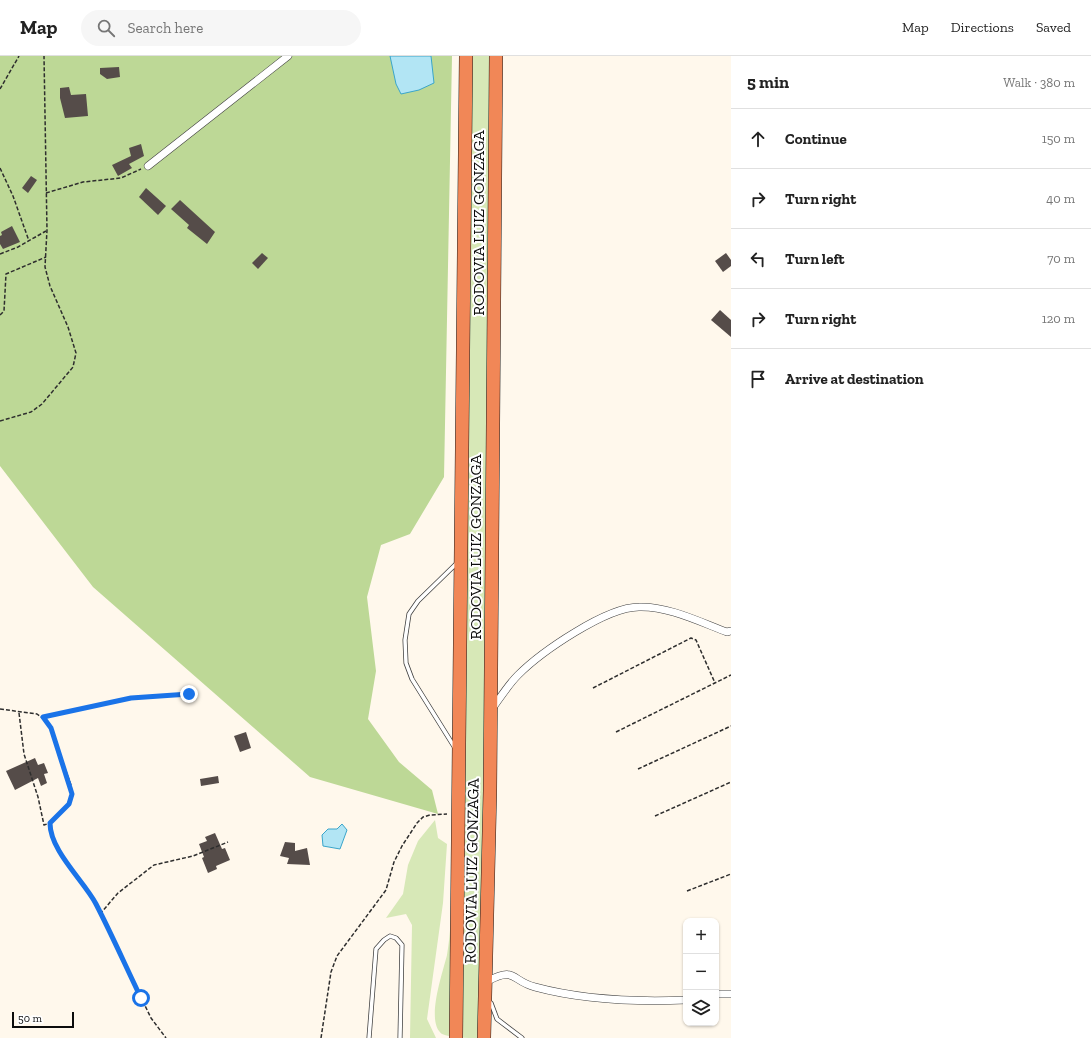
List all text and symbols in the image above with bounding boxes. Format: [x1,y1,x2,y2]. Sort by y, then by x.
search box [81,10,361,46]
text: Map [20,16,57,39]
icon: search [95,17,117,39]
text: Search here [127,19,203,37]
text: Map [902,19,929,36]
text: Directions [951,19,1014,36]
text: Saved [1036,19,1071,36]
text: 5 min [747,72,789,92]
text: Walk · 380 m [1003,75,1075,90]
icon: ahead [747,128,769,150]
street label: RODOVIA LUIZ GONZAGA [469,130,488,316]
text: Continue [785,130,847,148]
text: 150 m [1042,131,1075,146]
icon: right [747,188,769,210]
text: Turn right [785,190,856,208]
text: 40 m [1046,191,1075,206]
icon: left [747,248,769,270]
text: Turn left [785,250,845,268]
text: 70 m [1047,251,1075,266]
icon: right [747,308,769,330]
text: Turn right [785,310,856,328]
text: 120 m [1042,311,1075,326]
icon: arrive [747,368,769,390]
text: Arrive at destination [785,370,924,388]
street label: RODOVIA LUIZ GONZAGA [466,454,485,640]
route end [180,685,198,703]
street label: RODOVIA LUIZ GONZAGA [460,778,483,964]
map controls [683,918,719,1026]
button: + [683,918,719,954]
button: − [683,954,719,990]
route start [132,989,150,1007]
button: layers [683,990,719,1026]
scale bar [12,1010,74,1029]
text: 50 m [18,1012,42,1025]

